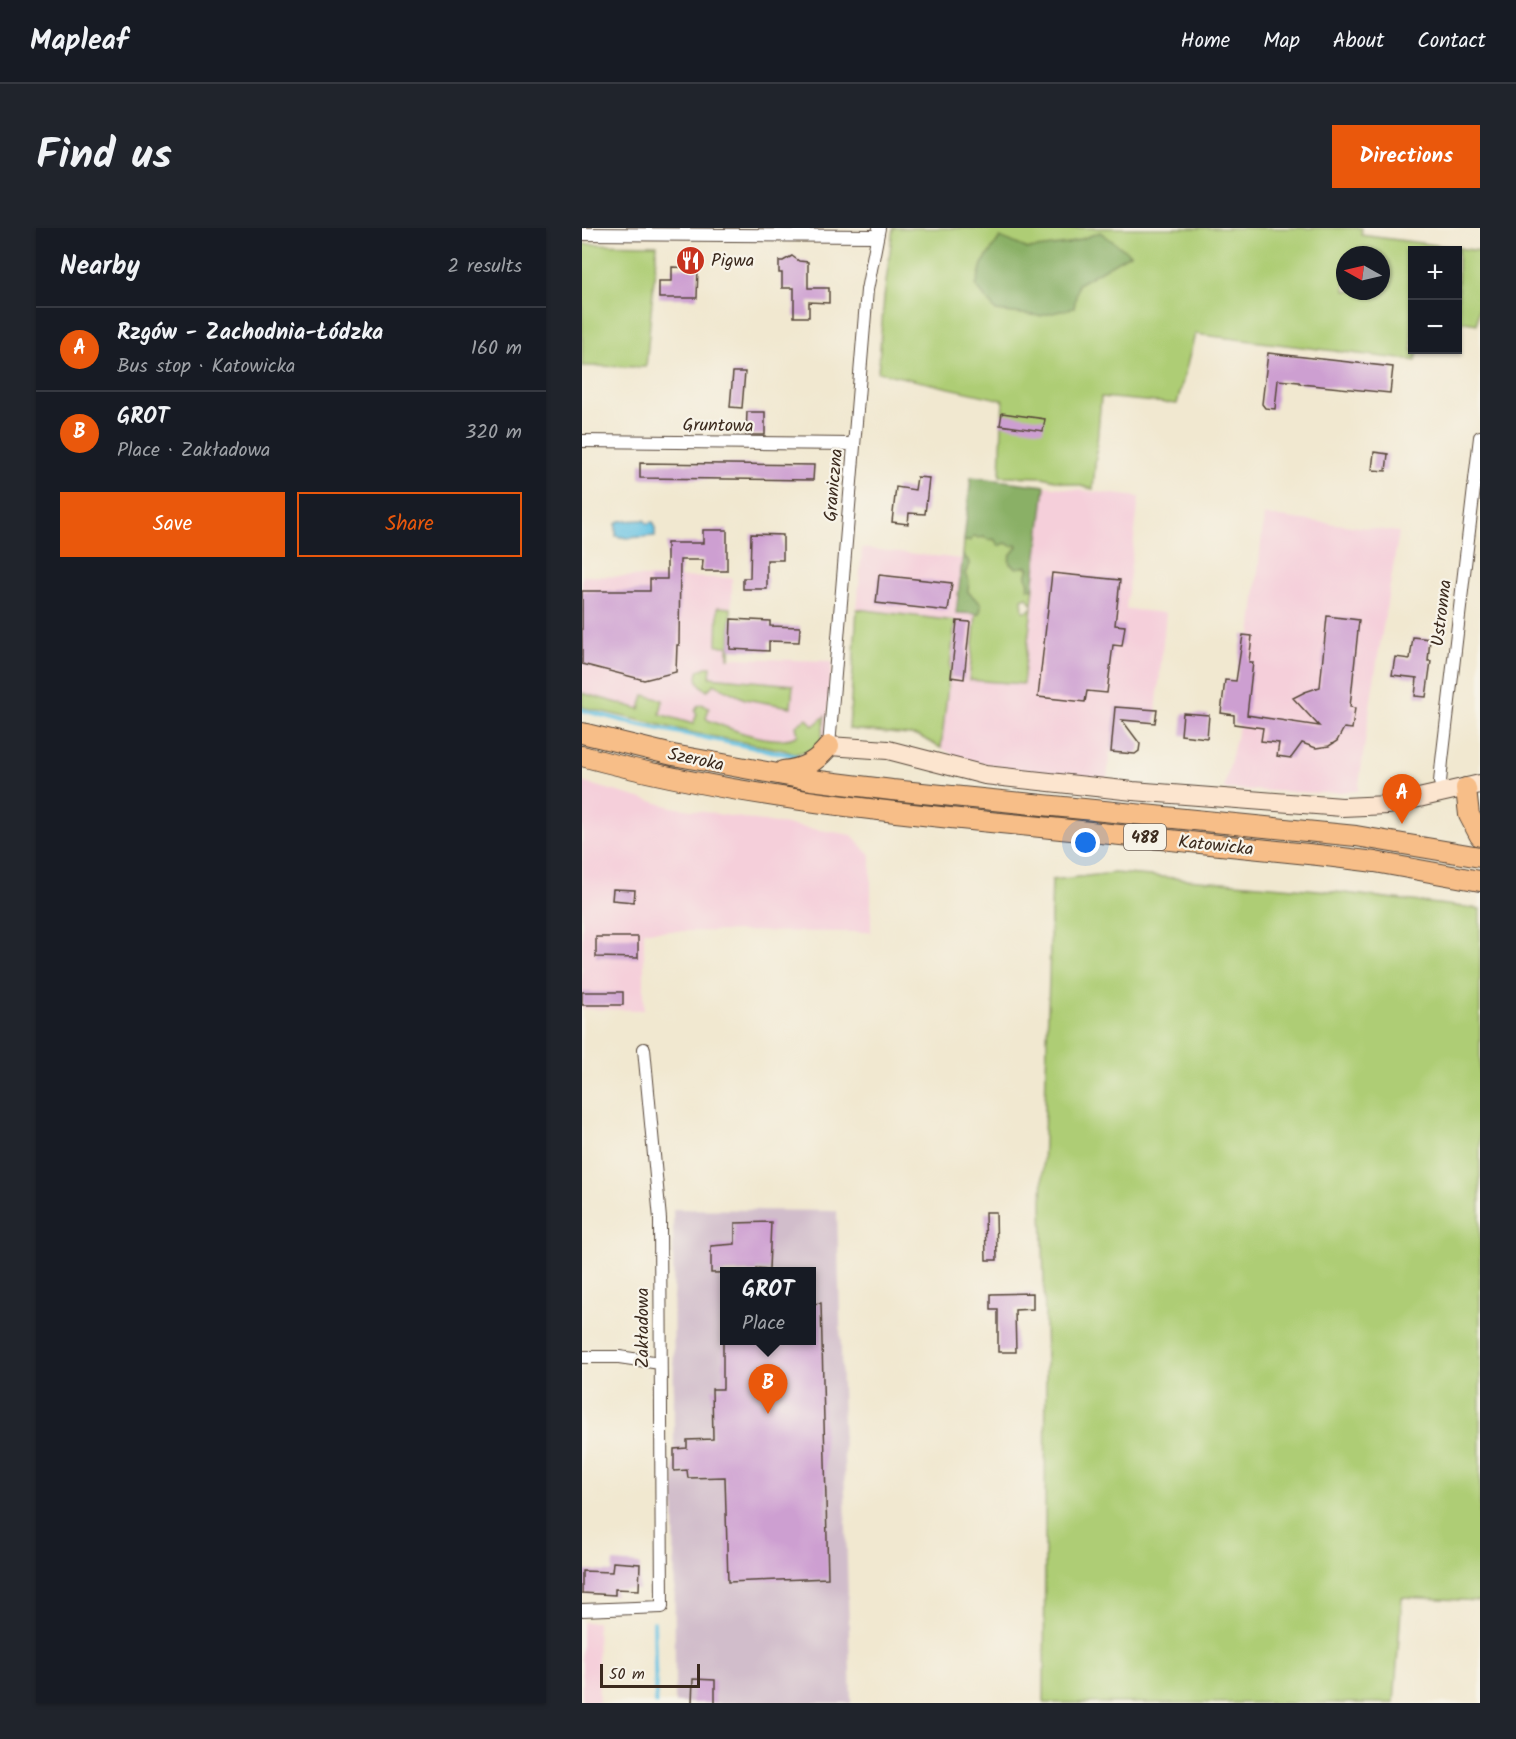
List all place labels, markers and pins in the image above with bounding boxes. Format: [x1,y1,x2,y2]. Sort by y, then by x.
restaurant icon: Pigwa [674,244,706,276]
place label: Pigwa [711,247,754,276]
pin: A [1382,774,1422,824]
pin: B [748,1364,788,1414]

